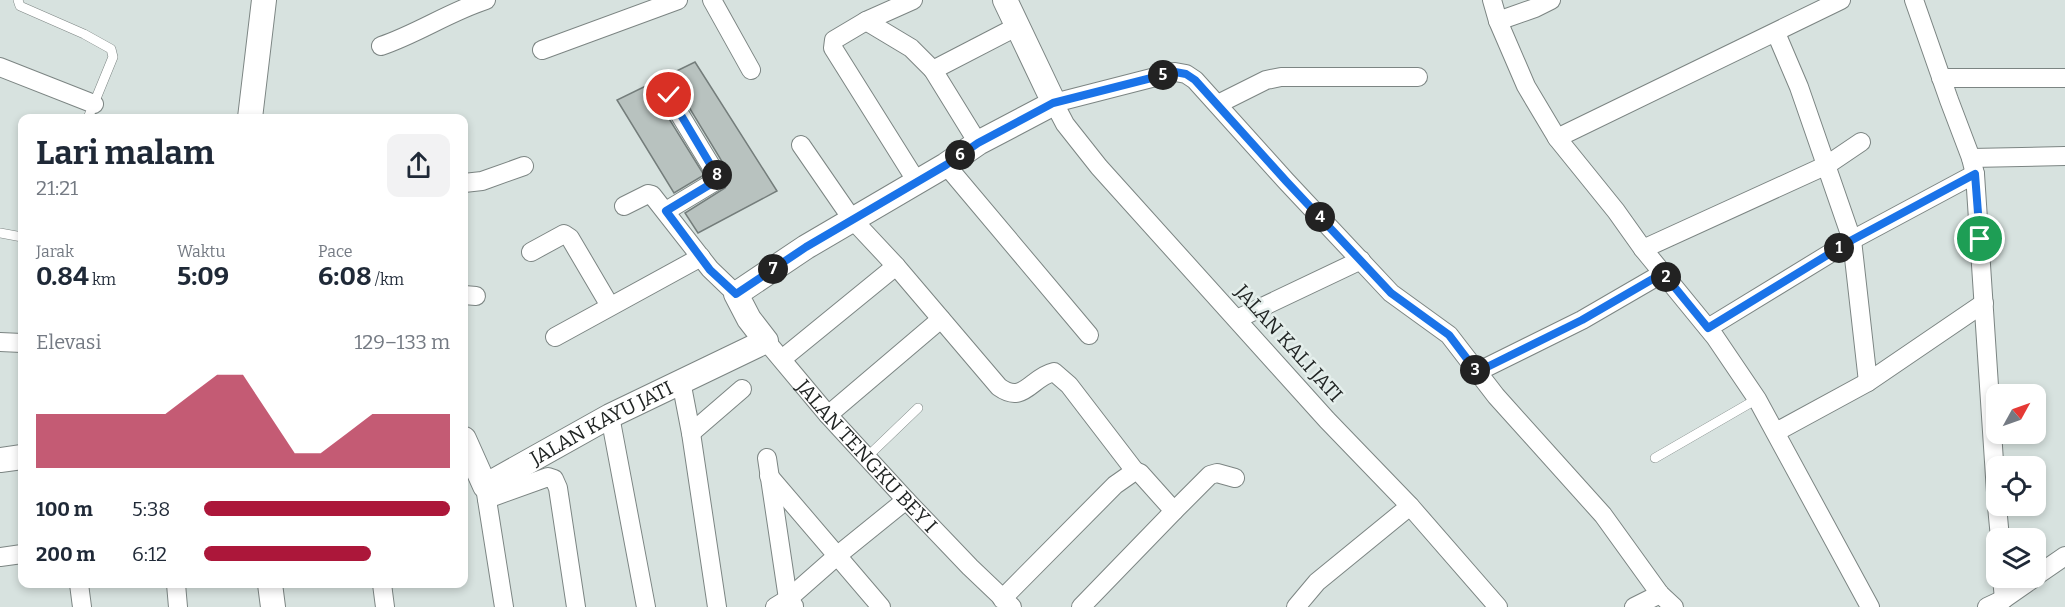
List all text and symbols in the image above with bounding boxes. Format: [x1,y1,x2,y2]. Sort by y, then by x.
pin: 5 [1148,60,1178,90]
text: 5 [1159,65,1167,84]
pin [643,69,694,120]
icon: check [652,78,685,111]
text: Lari malam [36,133,214,173]
button: share [387,134,450,197]
pin: 6 [945,140,975,170]
text: 6 [955,145,965,164]
pin: 8 [702,160,732,190]
text: 8 [712,165,722,184]
text: 21:21 [36,176,78,200]
pin: 4 [1305,202,1335,232]
text: 4 [1315,207,1325,226]
pin [1954,213,2005,264]
icon: arrive [1963,222,1996,255]
pin: 1 [1824,233,1854,263]
text: 1 [1836,238,1842,257]
text: Jarak [36,242,74,261]
text: Waktu [177,242,225,261]
text: Pace [318,242,353,261]
pin: 7 [758,254,788,284]
text: 7 [769,259,777,278]
text: 0.84 [36,261,89,292]
text: 5:09 [177,261,229,292]
text: 6:08 [318,261,372,292]
pin: 2 [1651,262,1681,292]
text: 2 [1661,267,1671,286]
text: km [89,270,116,289]
text: /km [372,270,404,289]
street label: JALAN KALI JATI [1230,279,1348,406]
text: Elevasi [36,330,101,354]
text: 129–133 m [354,330,450,354]
pin: 3 [1460,355,1490,385]
text: 3 [1470,360,1480,379]
street label: JALAN TENGKU BEY I [791,374,942,537]
street label: JALAN KAYU JATI [525,376,677,471]
north arrow [1986,384,2046,444]
map controls [1986,384,2046,588]
button: locate [1986,456,2046,516]
text: 100 m [36,497,93,521]
text: 5:38 [132,497,170,521]
button: layers [1986,528,2046,588]
text: 200 m [36,542,95,566]
text: 6:12 [132,542,167,566]

